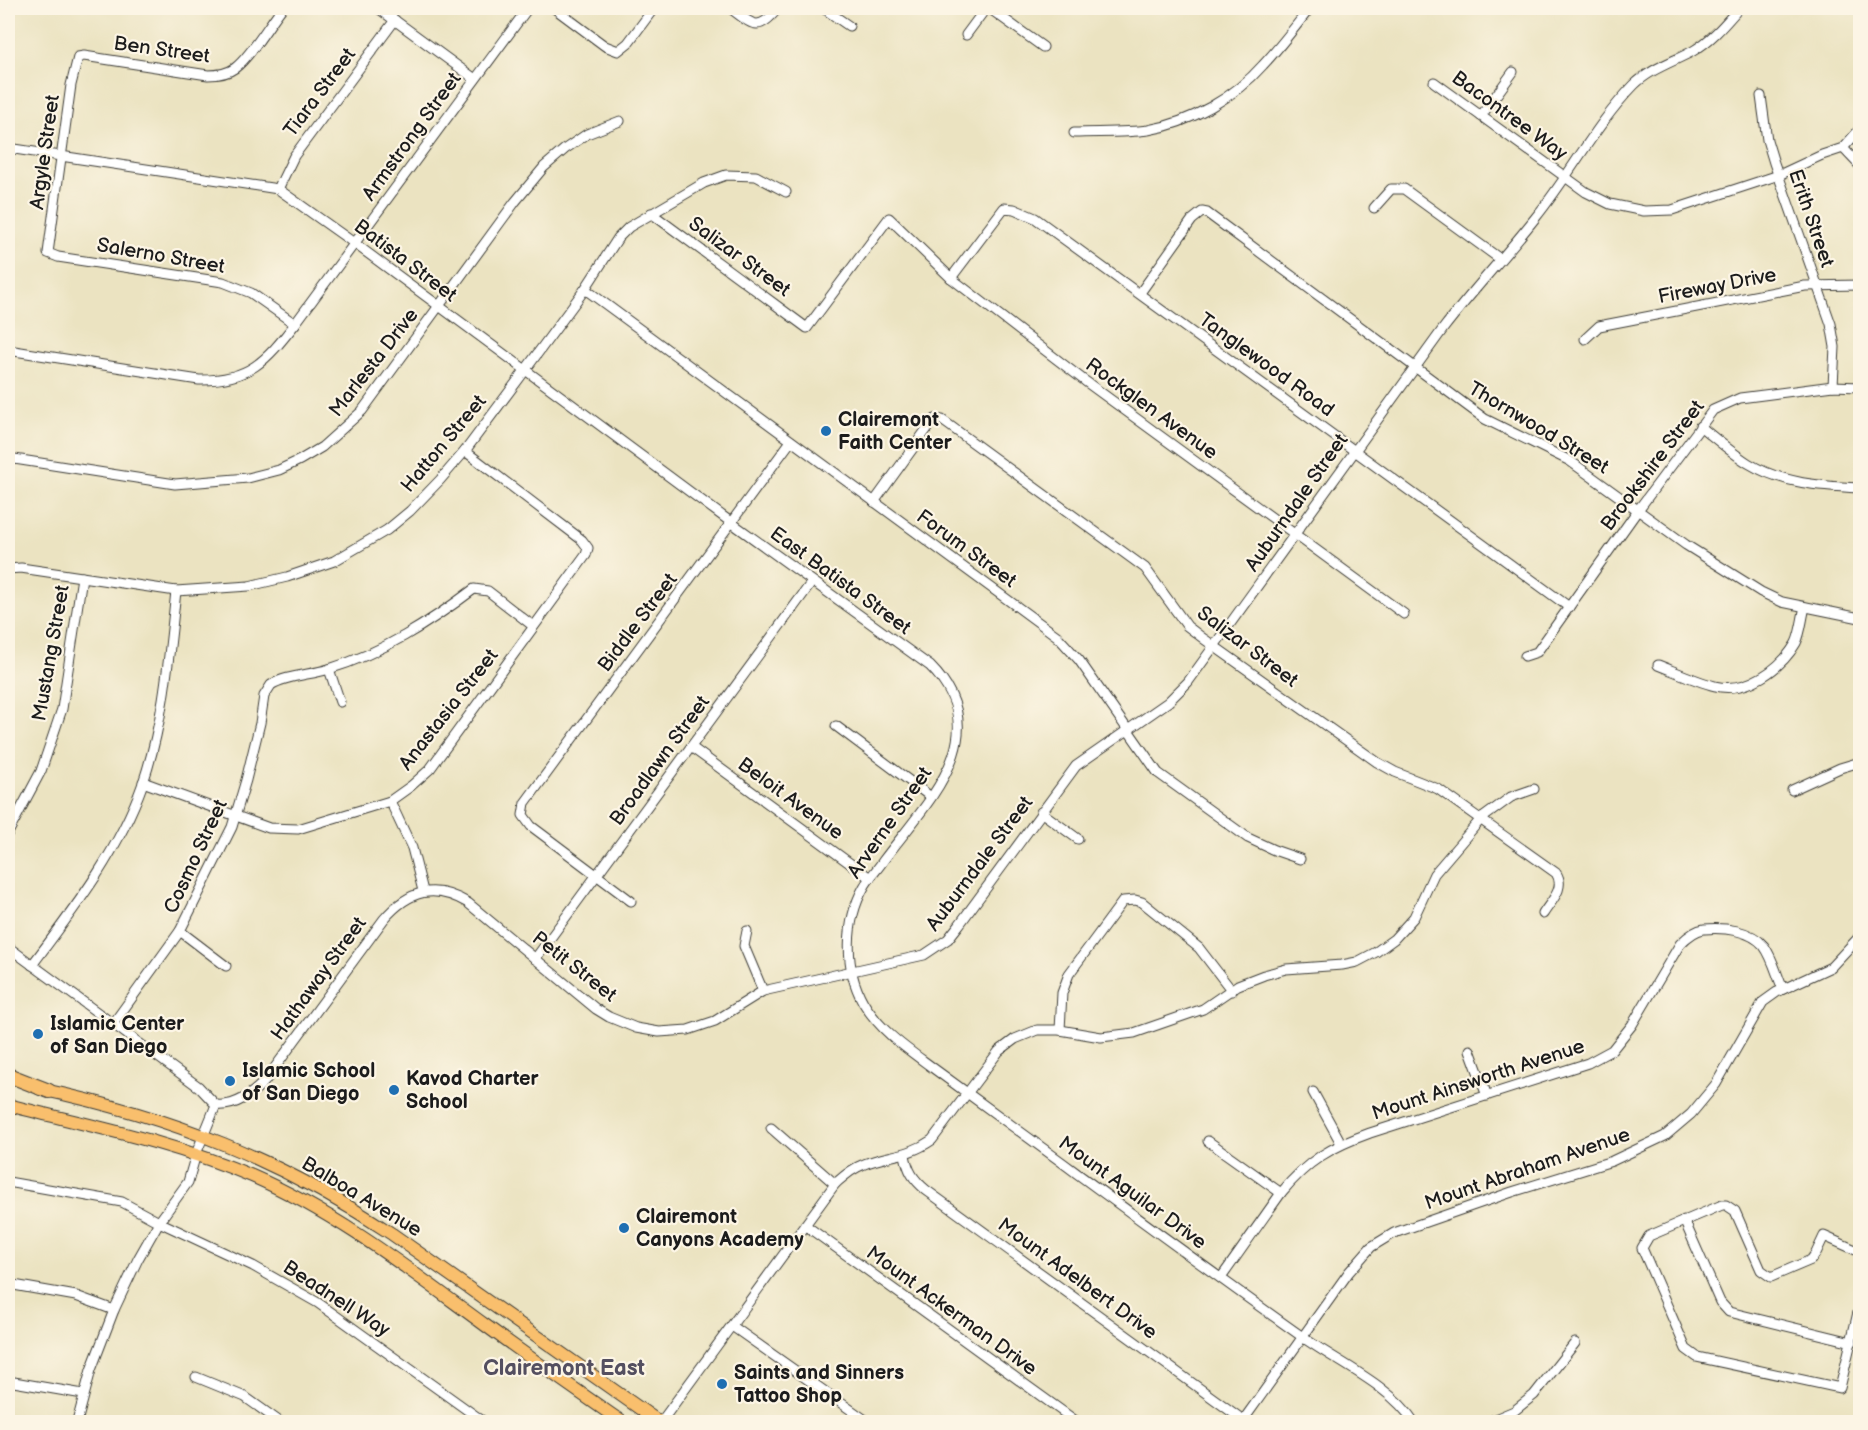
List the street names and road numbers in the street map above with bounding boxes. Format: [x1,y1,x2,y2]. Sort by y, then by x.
street label: Ben Street [112,31,211,69]
street label: Tiara Street [279,43,361,142]
street label: Bacontree Way [1447,66,1572,166]
street label: Armstrong Street [357,68,466,206]
street label: Argyle Street [25,93,65,211]
street label: Erith Street [1783,166,1839,271]
street label: Salizar Street [684,212,795,302]
street label: Batista Street [349,214,462,307]
street label: Salerno Street [95,233,227,279]
street label: Fireway Drive [1656,263,1779,309]
street label: Marlesta Drive [324,303,424,422]
street label: Tanglewood Road [1194,308,1339,422]
street label: Rockglen Avenue [1081,353,1222,465]
street label: Thornwood Street [1464,376,1613,479]
street label: Hatton Street [396,390,492,497]
street label: Brookshire Street [1596,396,1710,536]
street label: Auburndale Street [1240,429,1353,576]
street label: Forum Street [912,505,1021,593]
street label: East Batista Street [765,522,916,640]
street label: Biddle Street [593,568,683,677]
street label: Mustang Street [27,583,75,723]
street label: Salizar Street [1192,601,1303,693]
street label: Anastasia Street [394,644,504,775]
street label: Broadlawn Street [605,691,715,830]
street label: Beloit Avenue [733,752,848,845]
street label: Arverne Street [842,762,937,883]
street label: Auburndale Street [921,791,1038,936]
street label: Cosmo Street [159,795,233,917]
street label: Hathaway Street [266,912,372,1045]
street label: Petit Street [527,926,621,1007]
street label: Mount Ainsworth Avenue [1369,1034,1588,1126]
street label: Mount Abraham Avenue [1422,1122,1633,1215]
street label: Mount Aguilar Drive [1054,1131,1211,1255]
street label: Balboa Avenue [297,1152,426,1242]
street label: Mount Adelbert Drive [993,1213,1162,1345]
street label: Mount Ackerman Drive [861,1241,1041,1381]
street label: Beadnell Way [279,1255,394,1342]

